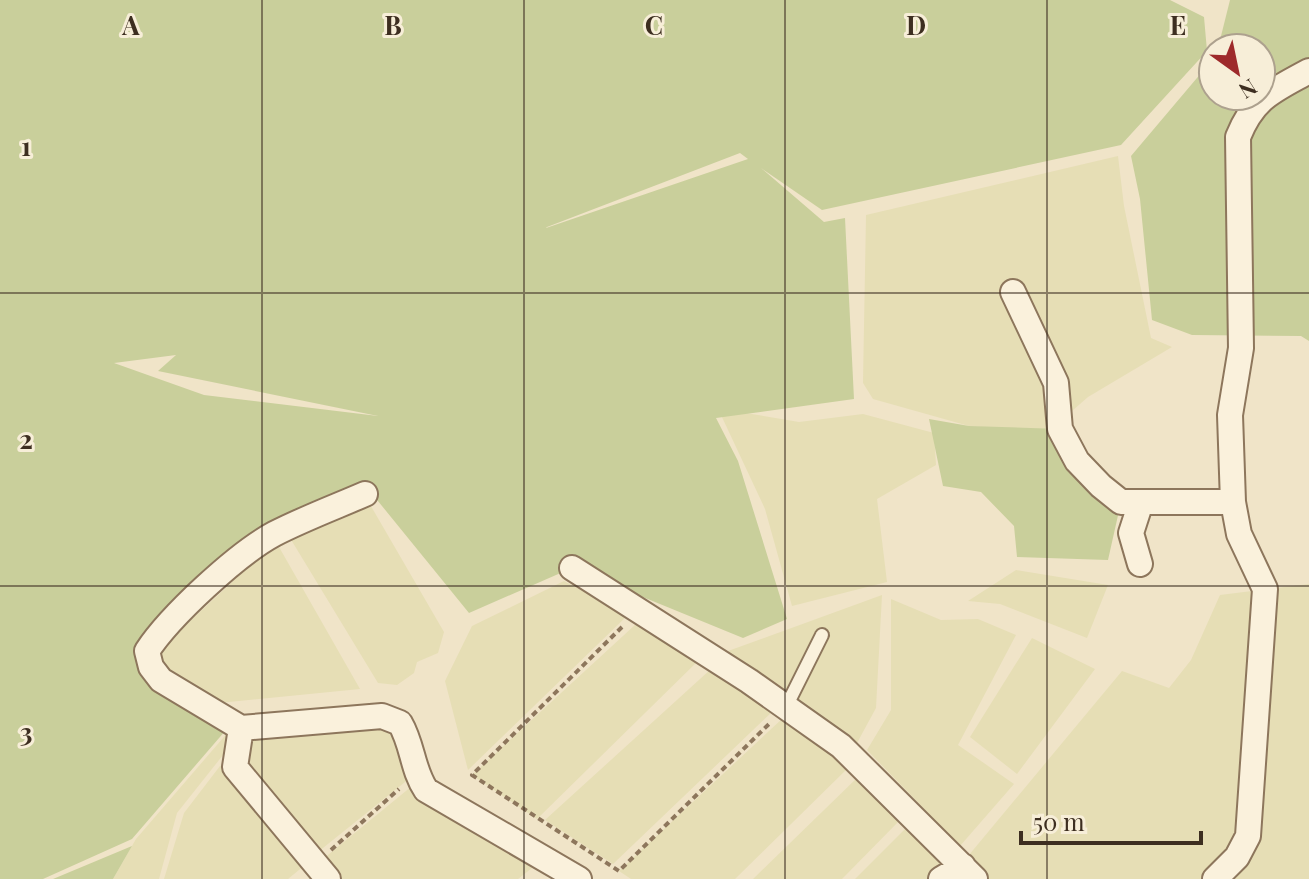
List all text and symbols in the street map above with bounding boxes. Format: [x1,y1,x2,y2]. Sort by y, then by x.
text: A [121,7,140,42]
text: B [384,7,402,42]
text: C [645,7,663,42]
text: D [906,7,926,42]
text: E [1170,7,1186,42]
north arrow [1197,32,1277,112]
text: N [1234,73,1263,107]
text: 1 [21,128,31,163]
text: 2 [19,421,33,456]
text: 3 [20,714,32,749]
scale bar [1021,795,1201,845]
text: 50 m [1033,805,1085,837]

